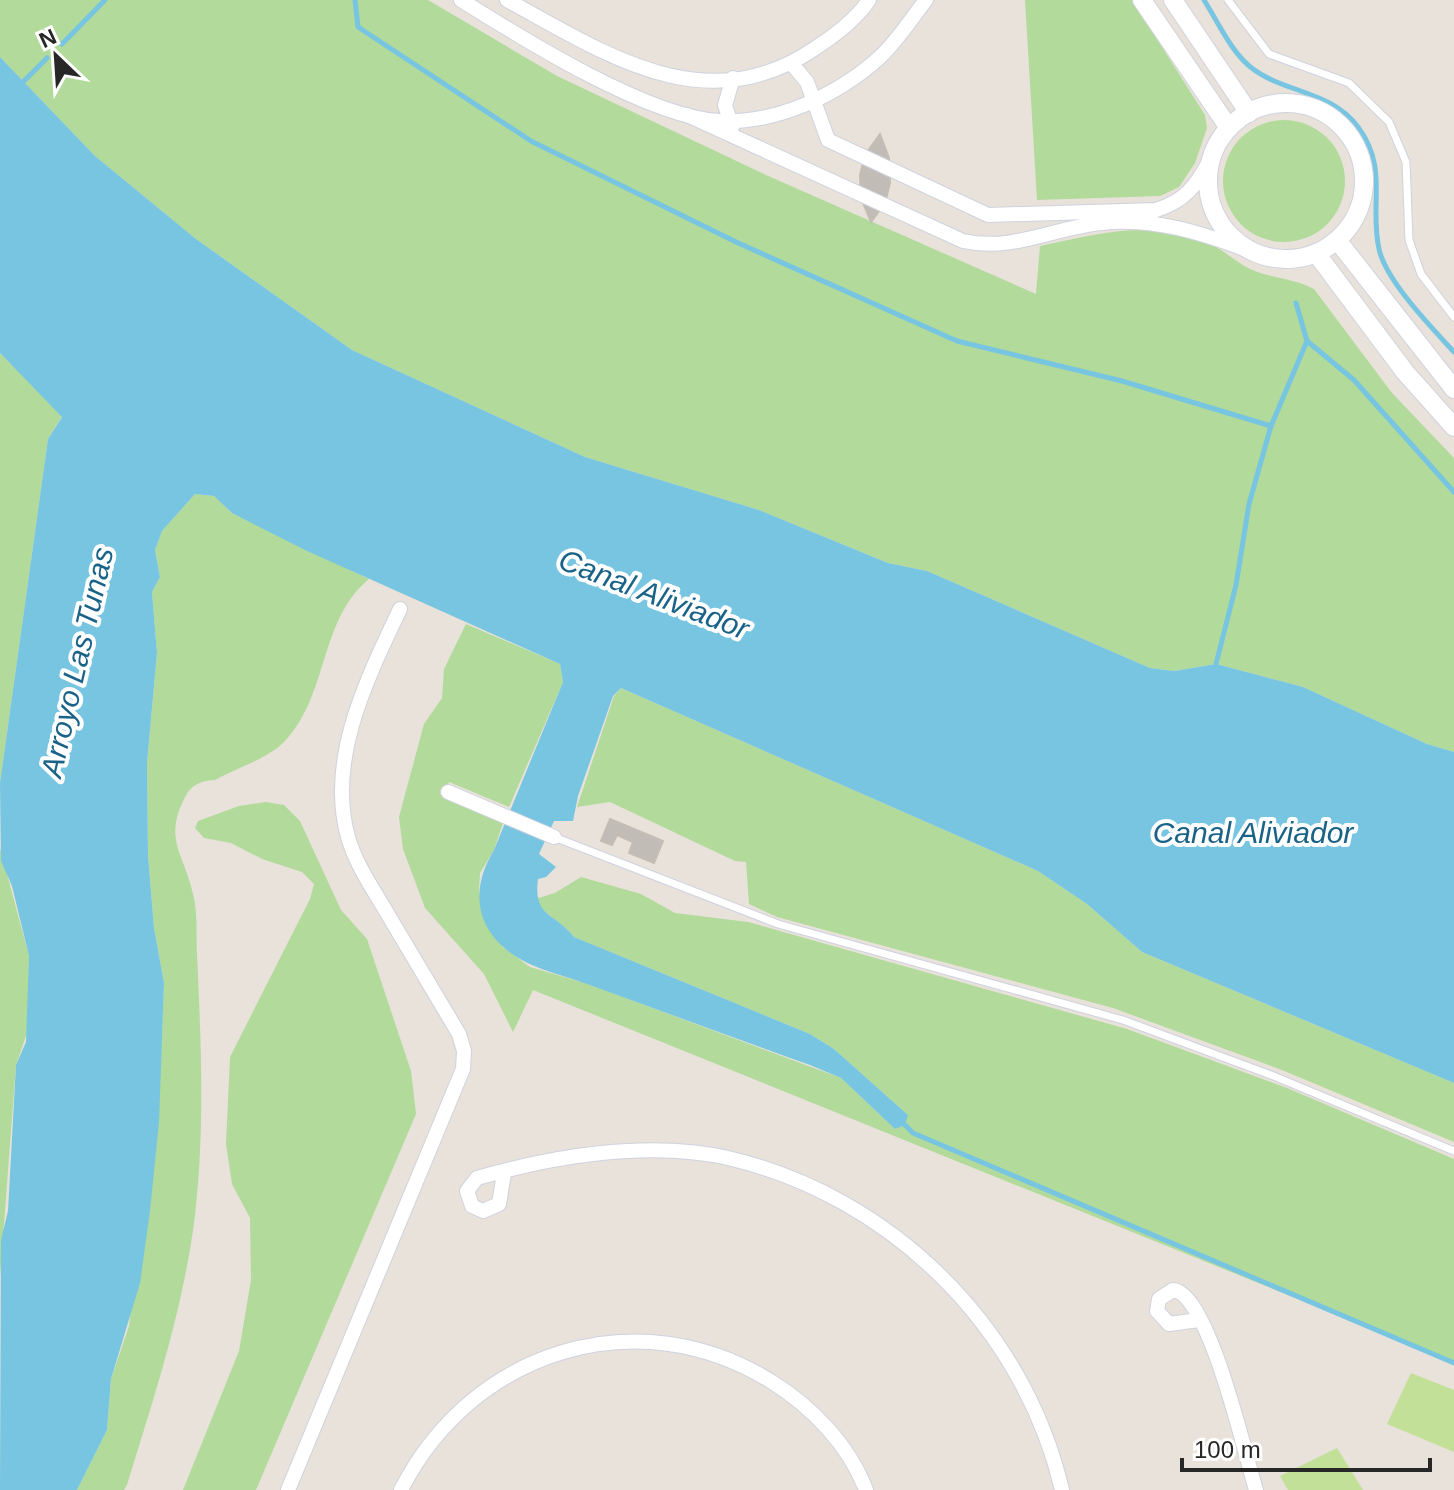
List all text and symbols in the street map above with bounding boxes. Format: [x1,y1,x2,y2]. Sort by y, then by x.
north arrow [16,16,96,96]
text: N [35,24,60,53]
water label: Canal Aliviador [554,543,755,646]
water label: Arroyo Las Tunas [34,544,119,782]
water label: Canal Aliviador [1153,816,1354,849]
scale bar [1182,1422,1430,1472]
text: 100 m [1194,1436,1261,1463]

